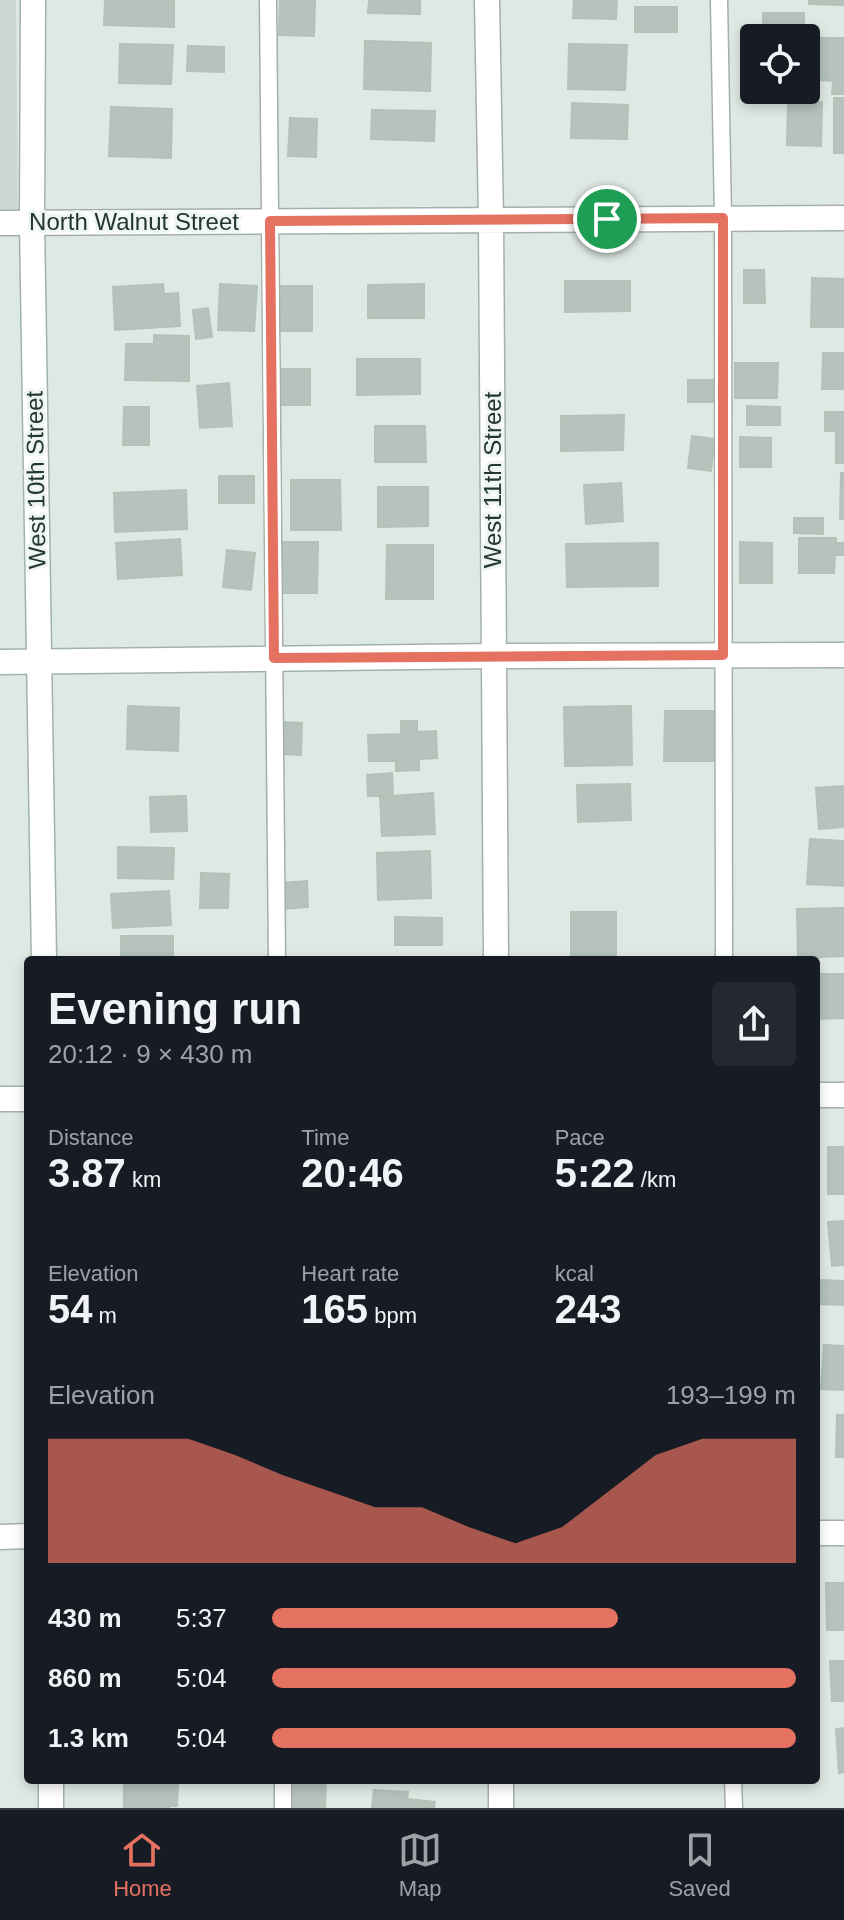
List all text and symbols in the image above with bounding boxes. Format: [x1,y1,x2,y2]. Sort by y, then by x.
map controls [740,24,820,104]
button: locate [740,24,820,104]
pin [573,185,641,253]
icon: arrive [585,197,629,241]
street label: North Walnut Street [29,208,239,235]
street label: West 10th Street [20,390,51,569]
street label: West 11th Street [479,391,506,568]
button: share [712,982,796,1066]
text: Evening run [48,984,302,1033]
text: 20:12 · 9 × 430 m [48,1039,253,1069]
text: Distance [48,1125,134,1150]
text: Time [301,1125,349,1150]
text: Pace [555,1125,605,1150]
text: 3.87 [48,1151,126,1195]
text: 20:46 [301,1151,404,1195]
text: 5:22 [555,1151,635,1195]
text: km [126,1167,161,1192]
text: /km [635,1167,676,1192]
text: Elevation [48,1261,139,1286]
text: Heart rate [301,1261,399,1286]
text: kcal [555,1261,594,1286]
text: 54 [48,1287,93,1331]
text: 165 [301,1287,368,1331]
text: 243 [555,1287,621,1331]
text: m [93,1303,117,1328]
text: bpm [368,1303,417,1328]
text: Elevation [48,1380,155,1410]
text: 193–199 m [666,1380,796,1410]
text: 430 m [48,1603,122,1633]
text: 5:37 [176,1603,227,1633]
text: 860 m [48,1663,122,1693]
text: 5:04 [176,1663,227,1693]
text: 1.3 km [48,1723,129,1753]
text: 5:04 [176,1723,227,1753]
tab: Home [113,1828,172,1902]
tab: Map [398,1828,442,1902]
tab: Saved [668,1828,731,1902]

